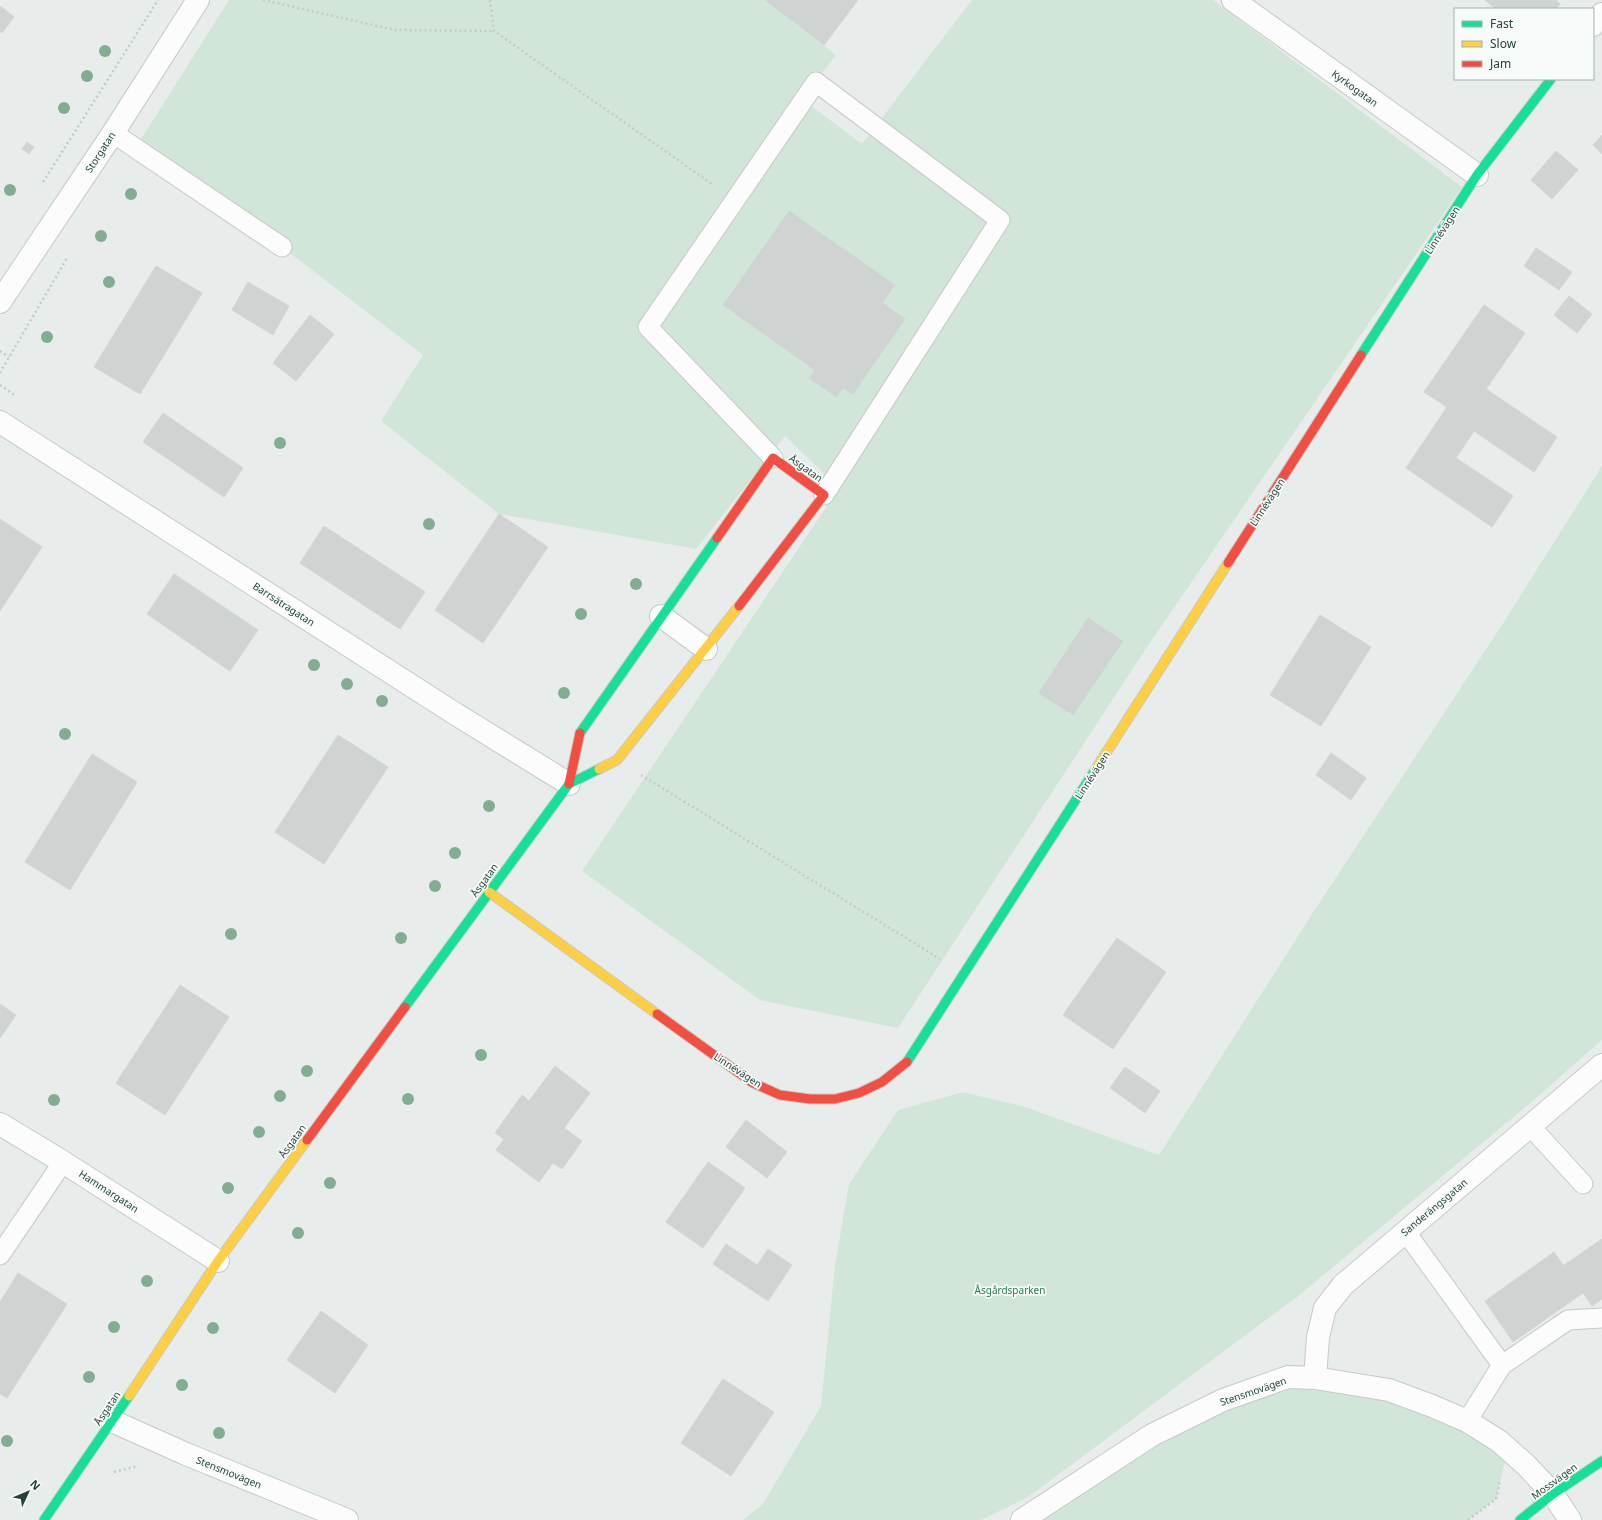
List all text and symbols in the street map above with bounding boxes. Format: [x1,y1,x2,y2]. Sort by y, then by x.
legend [1454,8,1594,80]
text: Fast [1490,15,1514,32]
text: Slow [1490,35,1517,52]
text: Jam [1489,55,1511,72]
street label: Kyrkogatan [1329,66,1381,110]
street label: Storgatan [82,129,118,175]
street label: Linnévägen [1421,203,1463,257]
street label: Åsgatan [786,451,826,485]
street label: Linnévägen [1246,475,1288,529]
street label: Barrsätragatan [250,579,318,629]
street label: Linnévägen [1071,748,1113,802]
street label: Åsgatan [467,860,501,900]
street label: Linnévägen [711,1049,765,1091]
street label: Åsgatan [275,1121,309,1161]
street label: Hammargatan [76,1166,142,1216]
street label: Sanderängsgatan [1398,1175,1470,1239]
park label: Åsgårdsparken [975,1283,1045,1297]
street label: Stensmovägen [1218,1373,1288,1409]
street label: Åsgatan [90,1388,124,1428]
street label: Stensmovägen [194,1452,264,1492]
street label: Mossvägen [1528,1460,1580,1502]
north arrow [8,1472,48,1512]
text: N [27,1476,44,1493]

